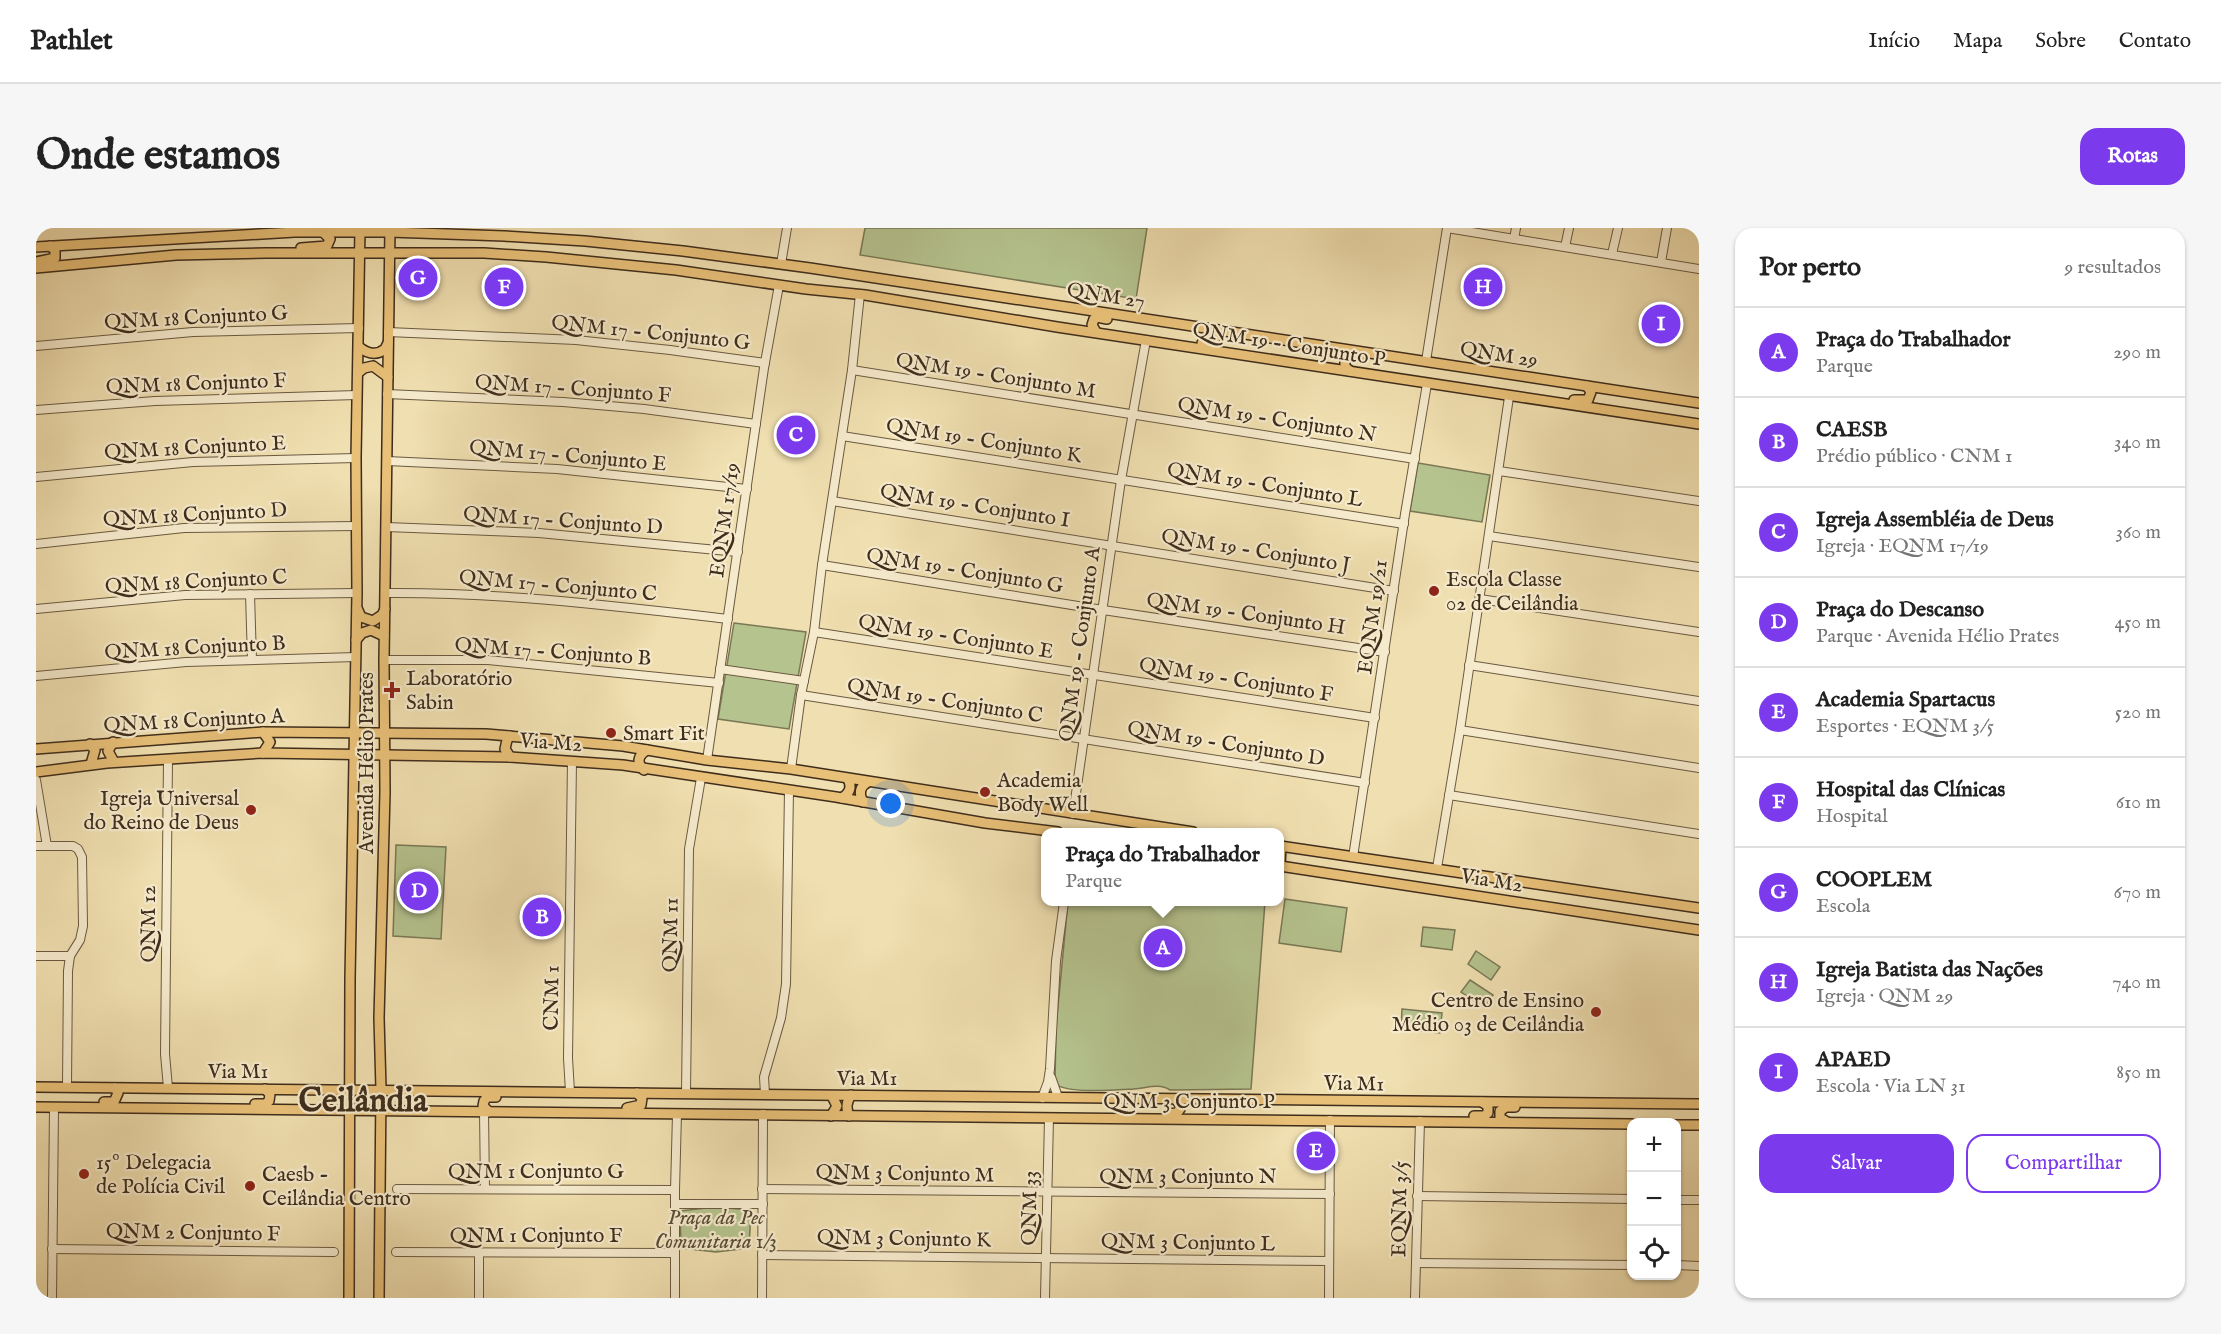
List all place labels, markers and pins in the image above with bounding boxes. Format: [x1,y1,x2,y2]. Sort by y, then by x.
pin: G [398,256,437,300]
pin: F [484,264,524,310]
pin: H [1464,264,1502,310]
pin: I [1642,302,1680,346]
pin: C [776,412,816,458]
place label: Escola Classe 02 de Ceilândia [1446,567,1579,618]
marker: Escola Classe 02 de Ceilândia [1427,584,1441,598]
place label: Laboratório Sabin [406,666,512,717]
marker: Laboratório Sabin [383,681,401,699]
place label: Smart Fit [623,721,705,748]
marker: Smart Fit [604,726,618,740]
place label: Academia Body Well [996,768,1089,819]
marker: Academia Body Well [978,785,992,799]
place label: Igreja Universal do Reino de Deus [83,786,239,837]
marker: Igreja Universal do Reino de Deus [244,803,258,817]
pin: D [400,868,439,914]
pin: B [522,894,562,940]
pin: A [1144,926,1182,970]
place label: Centro de Ensino Médio 03 de Ceilândia [1392,988,1585,1039]
marker: Centro de Ensino Médio 03 de Ceilândia [1589,1005,1603,1019]
pin: E [1296,1128,1336,1174]
place label: 15º Delegacia de Polícia Civil [96,1150,225,1201]
place label: Caesb - Ceilândia Centro [262,1162,411,1213]
marker: 15º Delegacia de Polícia Civil [77,1167,91,1181]
marker: Caesb - Ceilândia Centro [243,1179,257,1193]

